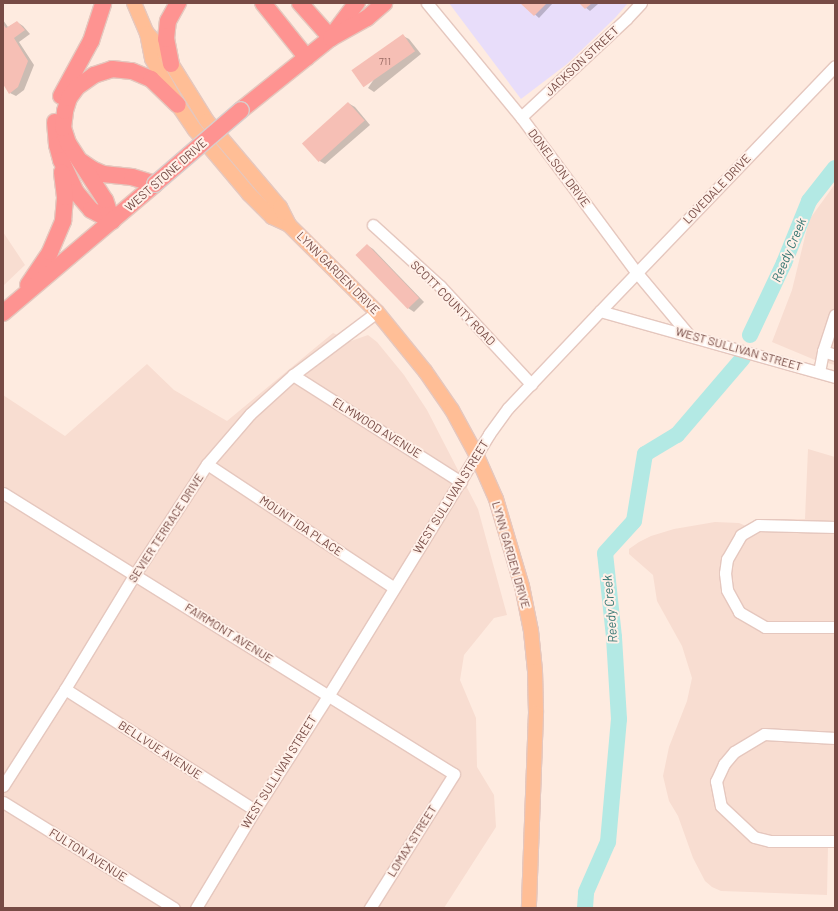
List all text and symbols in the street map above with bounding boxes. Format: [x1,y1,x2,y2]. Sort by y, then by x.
street label: JACKSON STREET [542,23,622,99]
house number: 711 [379,56,391,68]
street label: DONELSON DRIVE [525,126,593,210]
street label: WEST STONE DRIVE [122,136,210,214]
street label: LOVEDALE DRIVE [680,151,754,227]
water label: Reedy Creek [768,216,810,284]
street label: LYNN GARDEN DRIVE [294,229,382,317]
street label: SCOTT COUNTY ROAD [408,258,498,348]
street label: WEST SULLIVAN STREET [674,324,804,374]
street label: ELMWOOD AVENUE [330,395,424,461]
street label: WEST SULLIVAN STREET [410,438,492,556]
street label: SEVIER TERRACE DRIVE [125,471,207,585]
street label: MOUNT IDA PLACE [257,493,345,559]
street label: LYNN GARDEN DRIVE [489,500,533,610]
water label: Reedy Creek [599,574,621,644]
street label: FAIRMONT AVENUE [182,600,276,666]
street label: WEST SULLIVAN STREET [238,713,320,831]
street label: BELLVUE AVENUE [116,718,204,782]
street label: LOMAX STREET [384,802,440,880]
street label: FULTON AVENUE [47,825,129,885]

